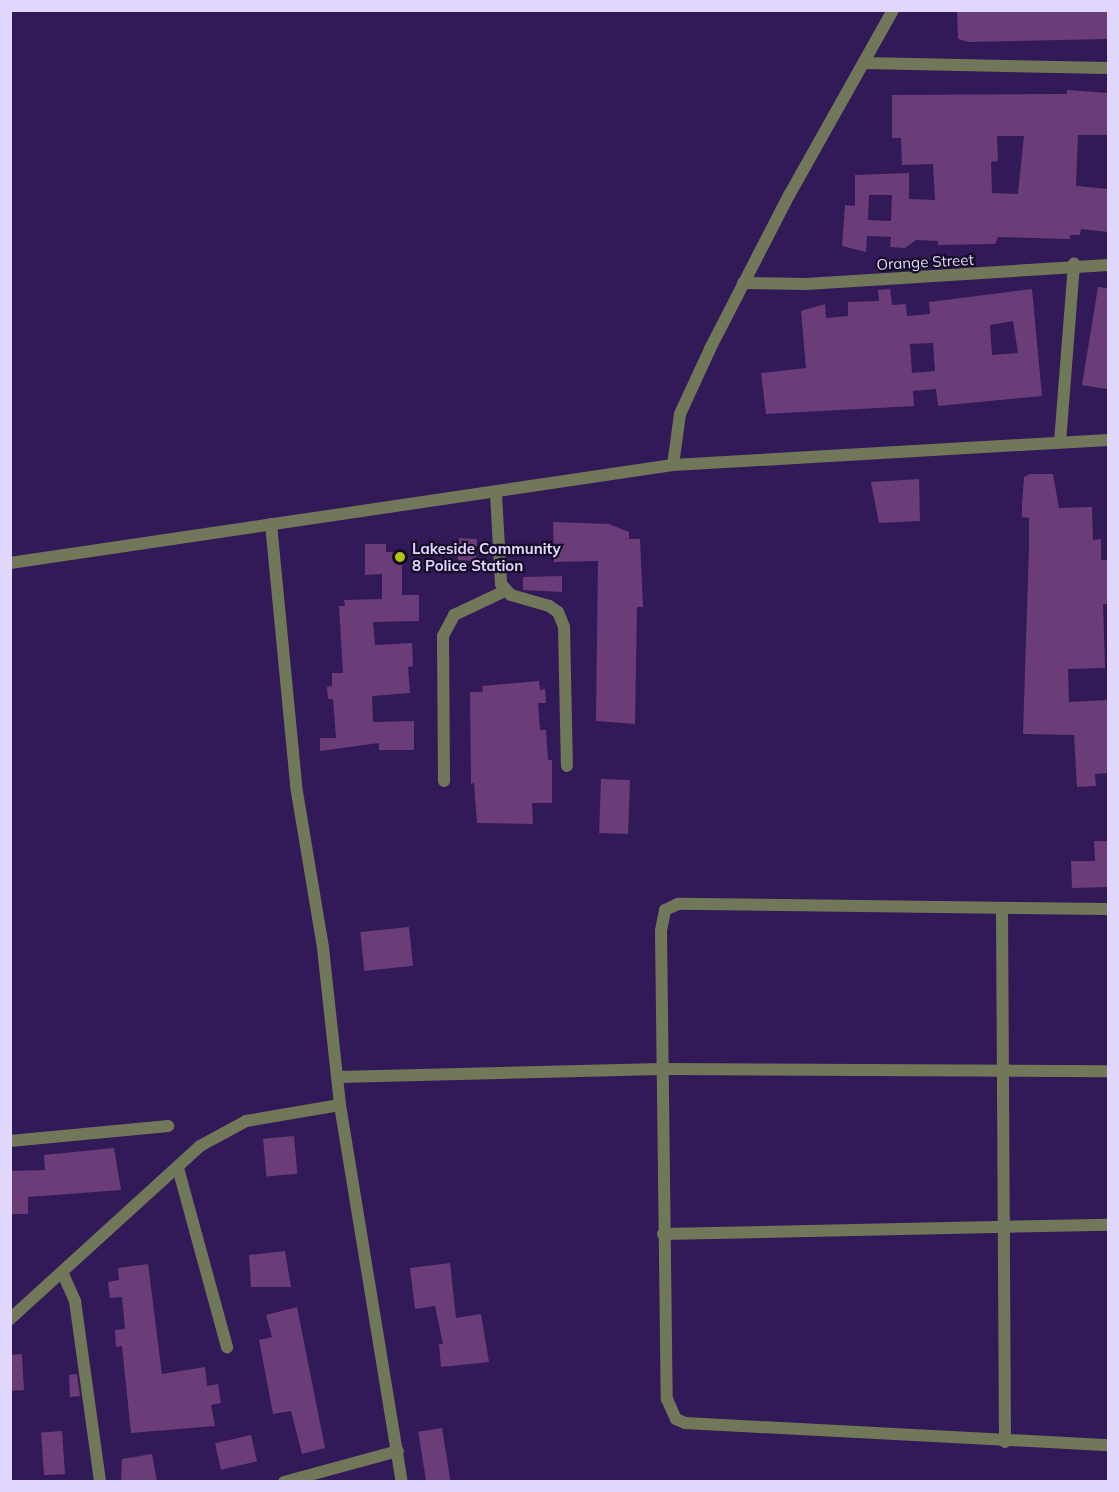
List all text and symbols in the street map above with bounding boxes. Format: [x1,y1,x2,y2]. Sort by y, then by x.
street label: Orange Street [876,250,974,274]
place label: Lakeside Community 8 Police Station [412,539,561,574]
marker: Lakeside Community 8 Police Station [393,550,407,564]

